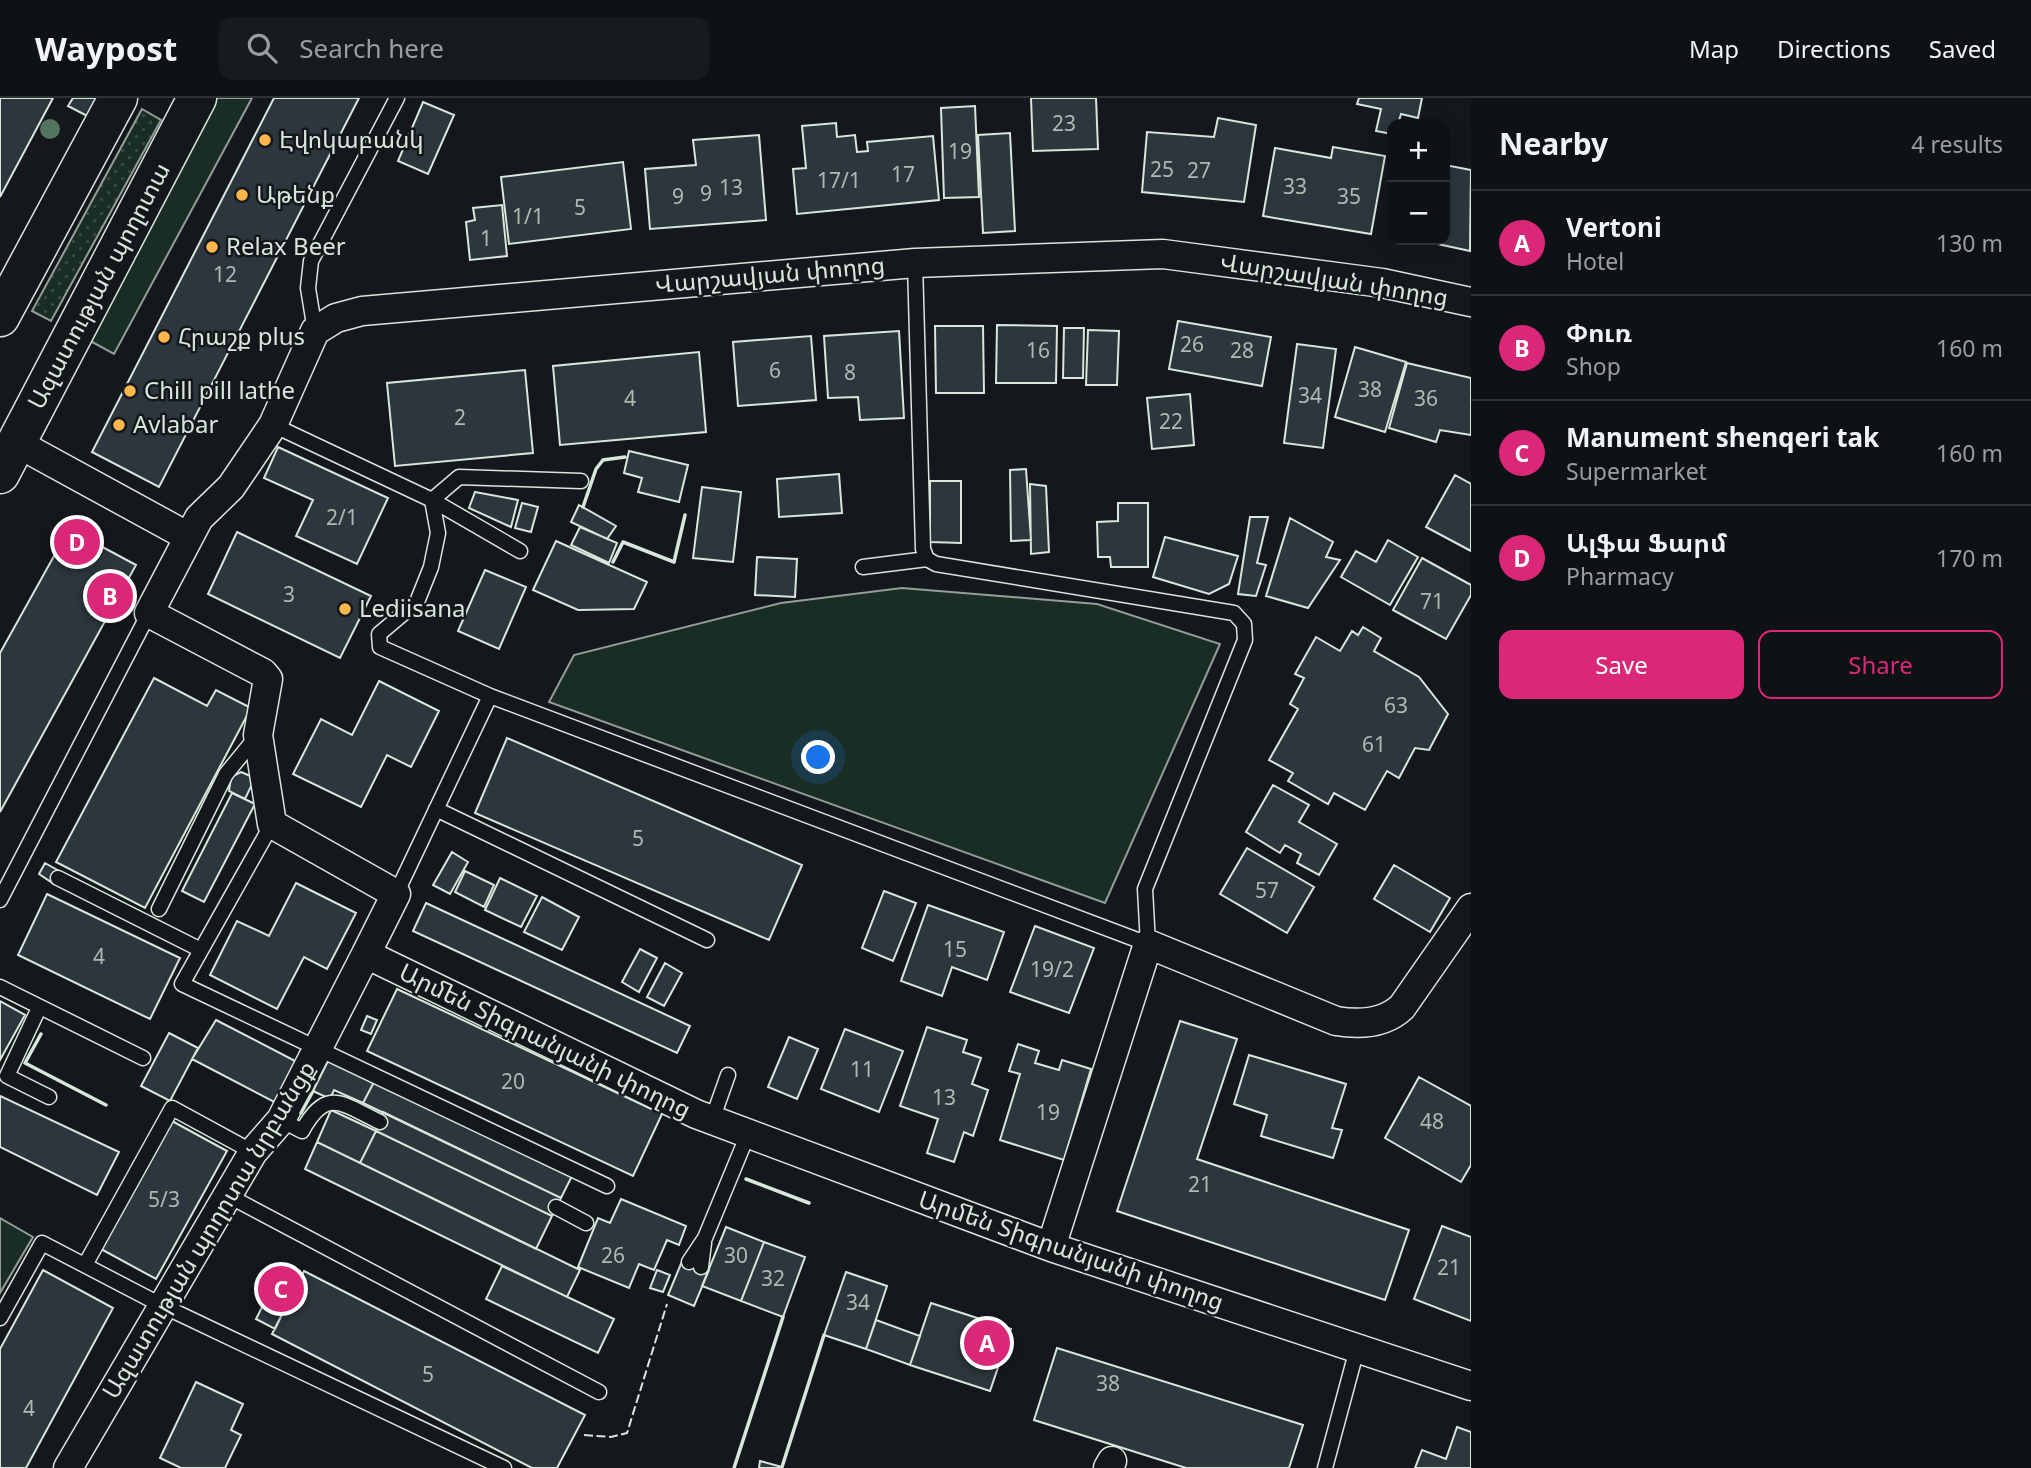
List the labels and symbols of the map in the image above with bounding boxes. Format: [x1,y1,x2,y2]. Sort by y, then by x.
house number: 23 [1052,109,1076,137]
place label: Էվոկաբանկ [279,122,424,155]
marker: Էվոկաբանկ [257,132,273,148]
house number: 19 [948,137,972,165]
house number: 25 [1150,155,1174,183]
street label: Ազատության պողոտա [19,156,177,414]
house number: 27 [1187,156,1211,184]
house number: 17 [891,160,915,188]
house number: 17/1 [817,166,861,194]
house number: 33 [1283,172,1307,200]
house number: 13 [719,173,743,201]
place label: Աթենք [256,177,335,210]
house number: 9 [700,179,712,207]
house number: 9 [672,182,684,210]
house number: 35 [1337,182,1361,210]
marker: Աթենք [234,187,250,203]
house number: 5 [574,193,586,221]
house number: 1/1 [512,202,544,230]
house number: 1 [480,224,492,252]
place label: Relax Beer [226,229,346,262]
marker: Relax Beer [204,239,220,255]
street label: Վարշավյան փողոց [1218,244,1451,313]
street label: Վարշավյան փողոց [654,247,886,300]
house number: 12 [213,260,237,288]
place label: Հրաշք plus [178,319,305,352]
marker: Հրաշք plus [156,329,172,345]
house number: 26 [1180,330,1204,358]
house number: 16 [1026,336,1050,364]
house number: 28 [1230,336,1254,364]
house number: 6 [769,356,781,384]
house number: 8 [844,358,856,386]
place label: Chill pill lathe [144,373,295,406]
house number: 38 [1358,375,1382,403]
house number: 34 [1298,381,1322,409]
marker: Chill pill lathe [122,383,138,399]
house number: 4 [624,384,636,412]
house number: 36 [1414,384,1438,412]
house number: 2 [454,403,466,431]
place label: Avlabar [133,407,218,440]
house number: 22 [1159,407,1183,435]
marker: Avlabar [111,417,127,433]
house number: 2/1 [326,503,358,531]
pin: D [54,516,100,568]
pin: B [87,570,133,622]
house number: 3 [283,580,295,608]
house number: 71 [1420,587,1444,615]
place label: Lediisana [359,591,466,624]
marker: Lediisana [337,601,353,617]
house number: 63 [1384,691,1408,719]
house number: 61 [1362,730,1386,758]
your location [801,740,835,774]
house number: 5 [632,824,644,852]
house number: 57 [1255,876,1279,904]
house number: 15 [943,935,967,963]
house number: 4 [93,942,105,970]
street label: Արմեն Տիգրանյանի փողոց [394,955,697,1125]
house number: 19/2 [1030,955,1074,983]
street label: Ազատության պողոտա նրբանցք [93,1054,322,1404]
house number: 11 [850,1055,874,1083]
house number: 20 [501,1067,525,1095]
house number: 13 [932,1083,956,1111]
house number: 19 [1036,1098,1060,1126]
house number: 48 [1420,1107,1444,1135]
house number: 21 [1188,1170,1212,1198]
street label: Արմեն Տիգրանյանի փողոց [914,1182,1229,1317]
house number: 5/3 [148,1185,180,1213]
house number: 26 [601,1241,625,1269]
house number: 30 [724,1241,748,1269]
house number: 21 [1437,1253,1461,1281]
pin: C [258,1263,304,1315]
house number: 32 [761,1264,785,1292]
house number: 34 [846,1288,870,1316]
pin: A [964,1317,1010,1369]
house number: 5 [422,1360,434,1388]
house number: 38 [1096,1369,1120,1397]
house number: 4 [23,1394,35,1422]

